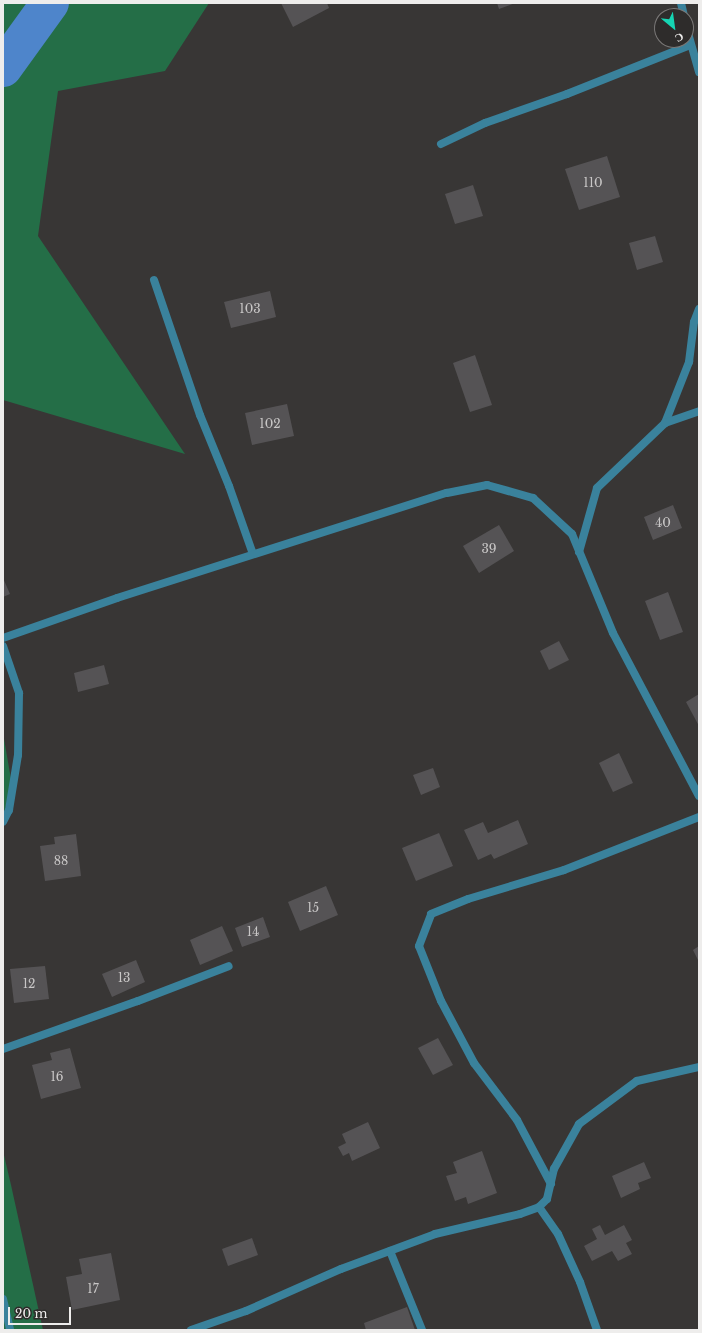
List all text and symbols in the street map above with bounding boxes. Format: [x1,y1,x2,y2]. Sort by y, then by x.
north arrow [654,8,694,48]
text: С [672,30,686,46]
house number: 110 [583,176,603,190]
house number: 103 [239,302,261,316]
house number: 102 [259,417,281,431]
house number: 40 [655,516,671,530]
house number: 39 [481,542,497,556]
house number: 88 [54,854,68,868]
house number: 15 [307,901,319,915]
house number: 14 [247,925,259,939]
house number: 13 [118,971,130,985]
house number: 12 [23,977,35,991]
house number: 16 [50,1070,64,1084]
house number: 17 [87,1282,99,1296]
scale bar [10,1299,73,1325]
text: 20 m [15,1306,47,1321]

